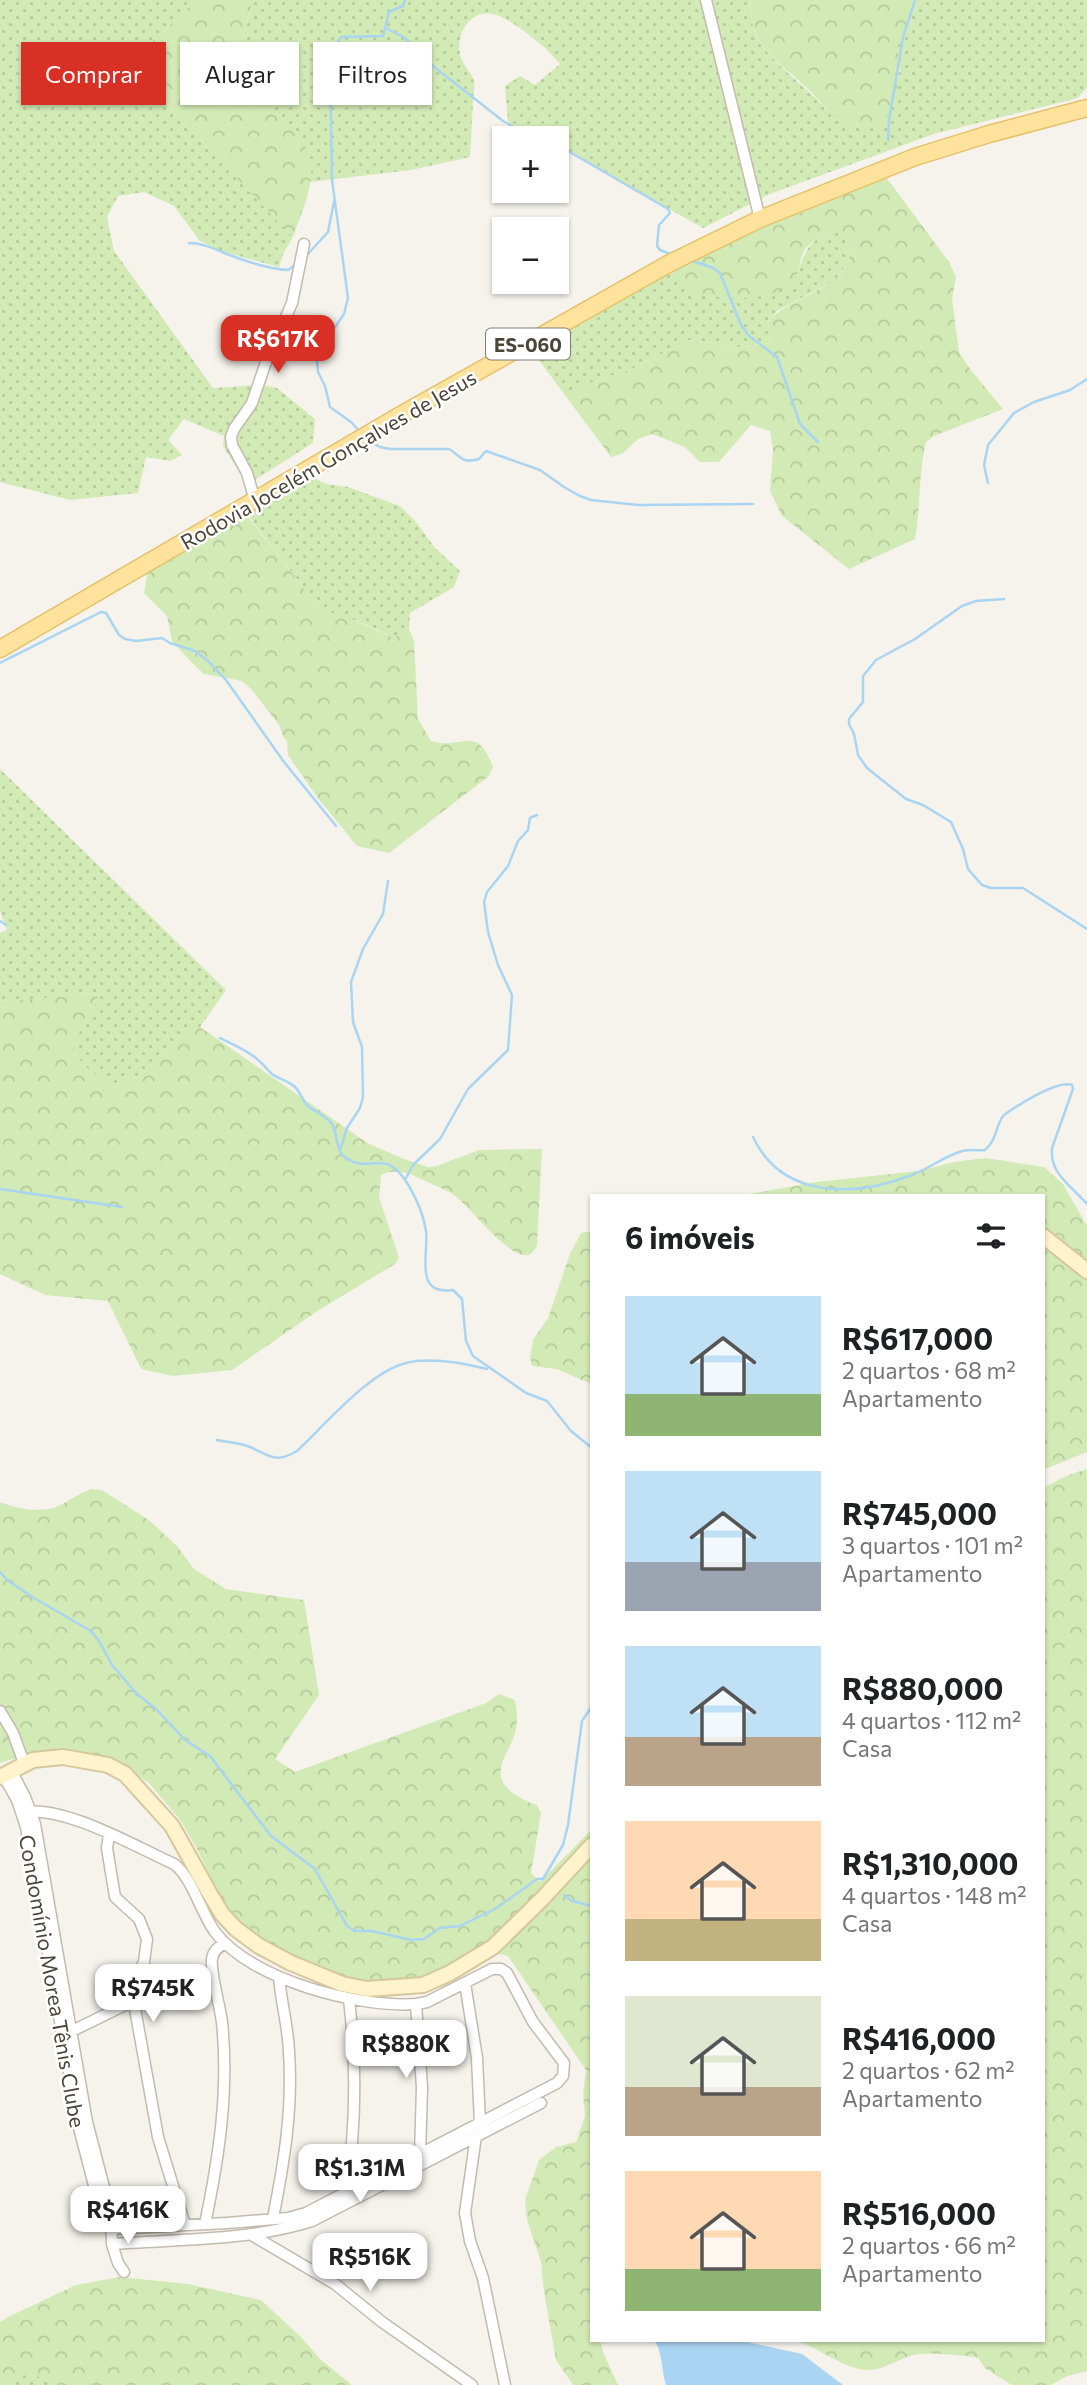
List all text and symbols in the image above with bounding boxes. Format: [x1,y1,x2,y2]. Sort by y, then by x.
chip: Comprar [21,42,166,105]
chip: Alugar [180,42,299,105]
chip: Filtros [313,42,432,105]
map controls [492,126,569,294]
button: + [492,126,569,203]
button: − [492,217,569,294]
pin: R$617K [221,316,335,375]
text: R$617K [237,324,319,352]
road number: ES-060 [486,328,570,360]
street label: Rodovia Jocelém Gonçalves de Jesus [176,364,480,554]
icon: filters [972,1217,1010,1255]
text: 6 imóveis [625,1218,755,1255]
text: R$617,000 [842,1319,993,1356]
icon: home [681,1324,765,1408]
text: 2 quartos · 68 m² [842,1356,1016,1384]
text: Apartamento [842,1384,983,1412]
text: R$745,000 [842,1494,997,1531]
icon: home [681,1499,765,1583]
text: 3 quartos · 101 m² [842,1531,1023,1559]
text: Apartamento [842,1559,983,1587]
text: R$880,000 [842,1669,1004,1706]
icon: home [681,1674,765,1758]
text: 4 quartos · 112 m² [842,1706,1021,1734]
text: Casa [842,1734,892,1762]
street label: Condomínio Morea Tênis Clube [15,1833,91,2129]
text: R$1,310,000 [842,1844,1019,1881]
icon: home [681,1849,765,1933]
text: 4 quartos · 148 m² [842,1881,1027,1909]
text: Casa [842,1909,892,1937]
pin: R$745K [96,1965,210,2024]
text: R$745K [111,1973,195,2001]
text: R$416,000 [842,2019,996,2056]
pin: R$880K [349,2021,463,2080]
icon: home [681,2024,765,2108]
text: R$880K [362,2029,450,2057]
text: 2 quartos · 62 m² [842,2056,1015,2084]
text: Apartamento [842,2084,983,2112]
pin: R$1.31M [295,2144,425,2204]
text: R$1.31M [314,2153,406,2181]
pin: R$416K [71,2186,185,2246]
text: R$516,000 [842,2194,996,2231]
text: R$416K [86,2195,170,2223]
icon: home [681,2199,765,2283]
text: 2 quartos · 66 m² [842,2231,1016,2259]
pin: R$516K [313,2234,427,2293]
text: R$516K [328,2242,412,2270]
text: Apartamento [842,2259,983,2287]

